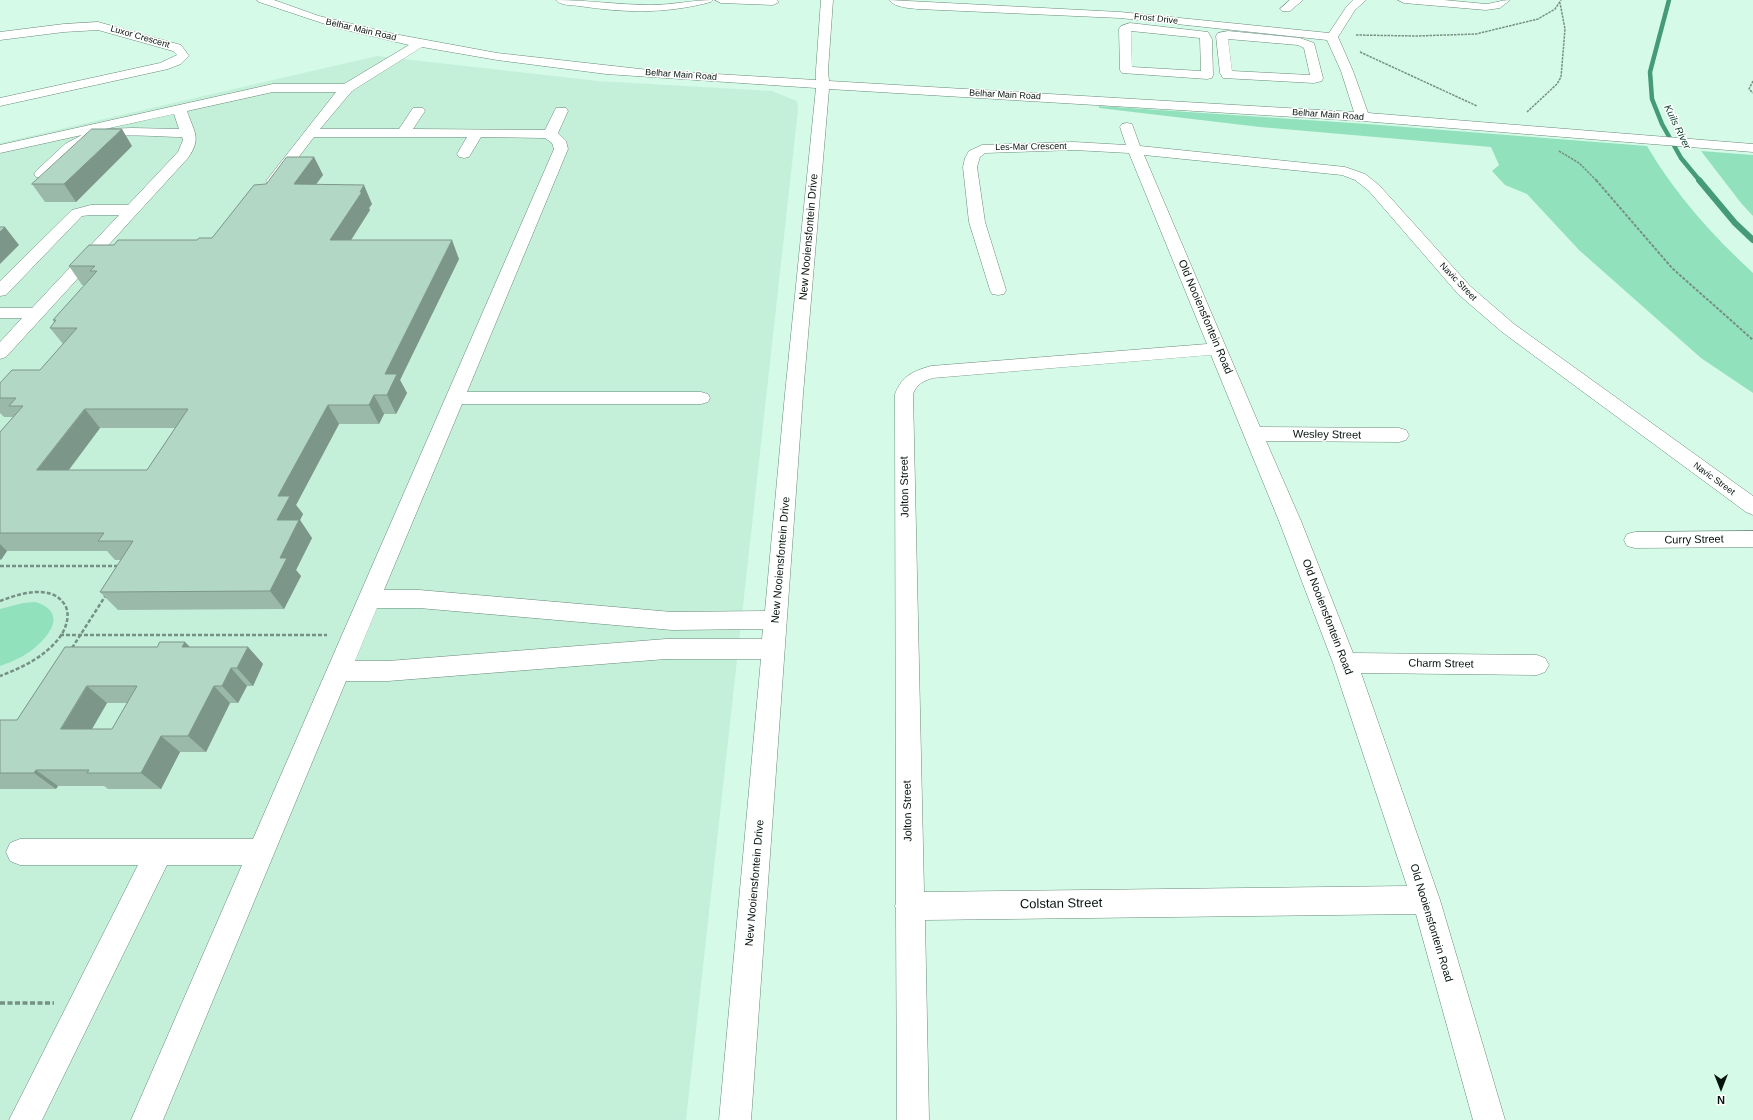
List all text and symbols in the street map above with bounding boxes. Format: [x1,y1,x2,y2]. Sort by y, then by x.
street label: Frost Drive [1134,11,1178,27]
street label: Belhar Main Road [325,17,397,43]
street label: Luxor Crescent [109,23,171,51]
street label: Belhar Main Road [645,67,717,83]
street label: Belhar Main Road [969,88,1041,102]
water label: Kuils River [1661,103,1693,151]
street label: Belhar Main Road [1292,107,1364,123]
street label: Les-Mar Crescent [995,141,1067,153]
street label: New Nooiensfontein Drive [797,173,821,301]
street label: Old Nooiensfontein Road [1175,258,1235,376]
street label: Navic Street [1437,261,1479,303]
street label: Wesley Street [1293,428,1361,442]
street label: Jolton Street [898,456,912,518]
street label: Navic Street [1691,460,1737,498]
street label: New Nooiensfontein Drive [769,496,793,624]
street label: Curry Street [1664,533,1724,547]
street label: Old Nooiensfontein Road [1299,557,1355,677]
street label: Charm Street [1408,657,1474,671]
street label: Jolton Street [901,780,915,842]
street label: New Nooiensfontein Drive [743,819,767,947]
street label: Old Nooiensfontein Road [1407,862,1455,984]
street label: Colstan Street [1020,895,1102,913]
north arrow [1701,1068,1741,1108]
text: N [1717,1094,1725,1106]

